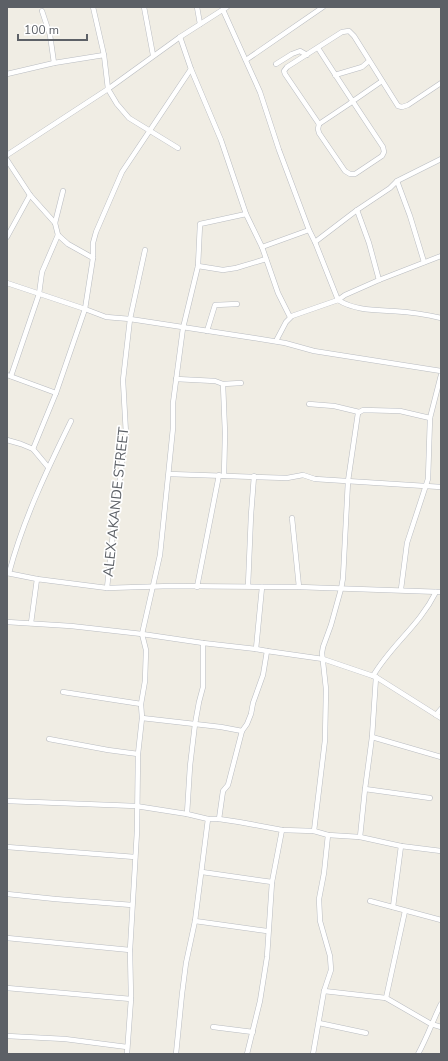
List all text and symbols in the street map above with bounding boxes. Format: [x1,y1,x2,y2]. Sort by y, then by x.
scale bar [18,16,87,42]
text: 100 m [24,22,59,38]
street label: ALEX AKANDE STREET [99,426,133,578]

